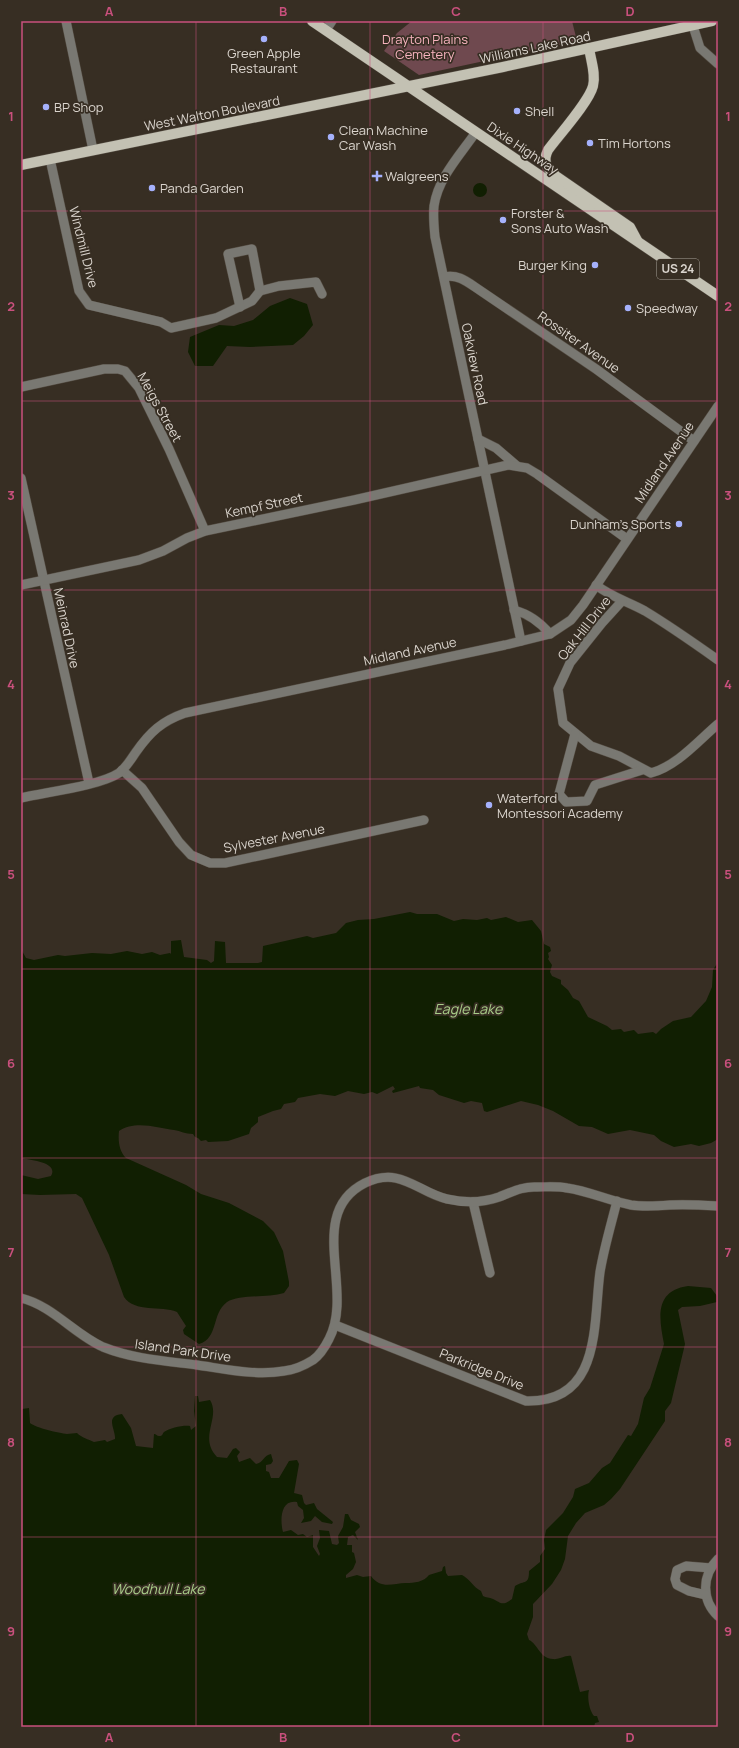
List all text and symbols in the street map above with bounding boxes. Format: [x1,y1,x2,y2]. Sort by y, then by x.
text: A [105,2,114,20]
text: B [279,2,287,20]
text: C [451,2,461,20]
text: D [625,2,635,20]
street label: Williams Lake Road [478,26,592,68]
park label: Drayton Plains Cemetery [382,30,468,63]
marker: Green Apple Restaurant [259,34,269,44]
place label: Green Apple Restaurant [227,44,301,77]
street label: West Walton Boulevard [143,91,281,135]
place label: BP Shop [54,98,104,116]
marker: BP Shop [41,102,51,112]
place label: Shell [525,102,554,120]
marker: Shell [512,106,522,116]
text: 1 [8,107,14,125]
text: 1 [725,107,731,125]
street label: Dixie Highway [484,117,562,179]
place label: Clean Machine Car Wash [339,121,428,154]
marker: Clean Machine Car Wash [326,132,336,142]
place label: Tim Hortons [598,134,671,152]
marker: Tim Hortons [585,138,595,148]
place label: Walgreens [385,167,449,185]
marker: Walgreens [372,171,382,181]
place label: Panda Garden [160,179,244,197]
marker: Panda Garden [147,183,157,193]
street label: Windmill Drive [65,204,103,290]
place label: Forster & Sons Auto Wash [511,204,608,237]
marker: Forster & Sons Auto Wash [498,215,508,225]
place label: Burger King [518,256,587,274]
road number: US 24 [657,259,699,279]
marker: Burger King [590,260,600,270]
text: 2 [7,297,15,315]
text: 2 [724,297,732,315]
place label: Speedway [636,299,698,317]
marker: Speedway [623,303,633,313]
street label: Rossiter Avenue [534,307,624,377]
street label: Oakview Road [458,321,492,407]
street label: Meigs Street [133,369,187,445]
street label: Midland Avenue [630,418,698,506]
text: 3 [7,486,15,504]
text: 3 [724,486,732,504]
street label: Kempf Street [224,488,304,522]
place label: Dunham's Sports [570,515,671,533]
marker: Dunham's Sports [674,519,684,529]
street label: Meinrad Drive [50,586,84,670]
street label: Oak Hill Drive [553,592,615,664]
street label: Midland Avenue [362,632,458,670]
text: 4 [7,675,15,693]
text: 4 [724,675,732,693]
place label: Waterford Montessori Academy [497,789,623,822]
marker: Waterford Montessori Academy [484,800,494,810]
street label: Sylvester Avenue [222,819,327,857]
text: 5 [7,865,15,883]
text: 5 [724,865,732,883]
water label: Eagle Lake [434,999,503,1018]
text: 6 [7,1054,15,1072]
text: 6 [724,1054,732,1072]
text: 7 [8,1243,15,1261]
text: 7 [725,1243,732,1261]
street label: Island Park Drive [134,1334,233,1366]
street label: Parkridge Drive [437,1344,527,1394]
text: 8 [7,1433,15,1451]
text: 8 [724,1433,732,1451]
water label: Woodhull Lake [112,1579,205,1598]
text: 9 [7,1622,15,1640]
text: 9 [724,1622,732,1640]
text: A [105,1728,114,1746]
text: B [279,1728,287,1746]
text: C [451,1728,461,1746]
text: D [625,1728,635,1746]

